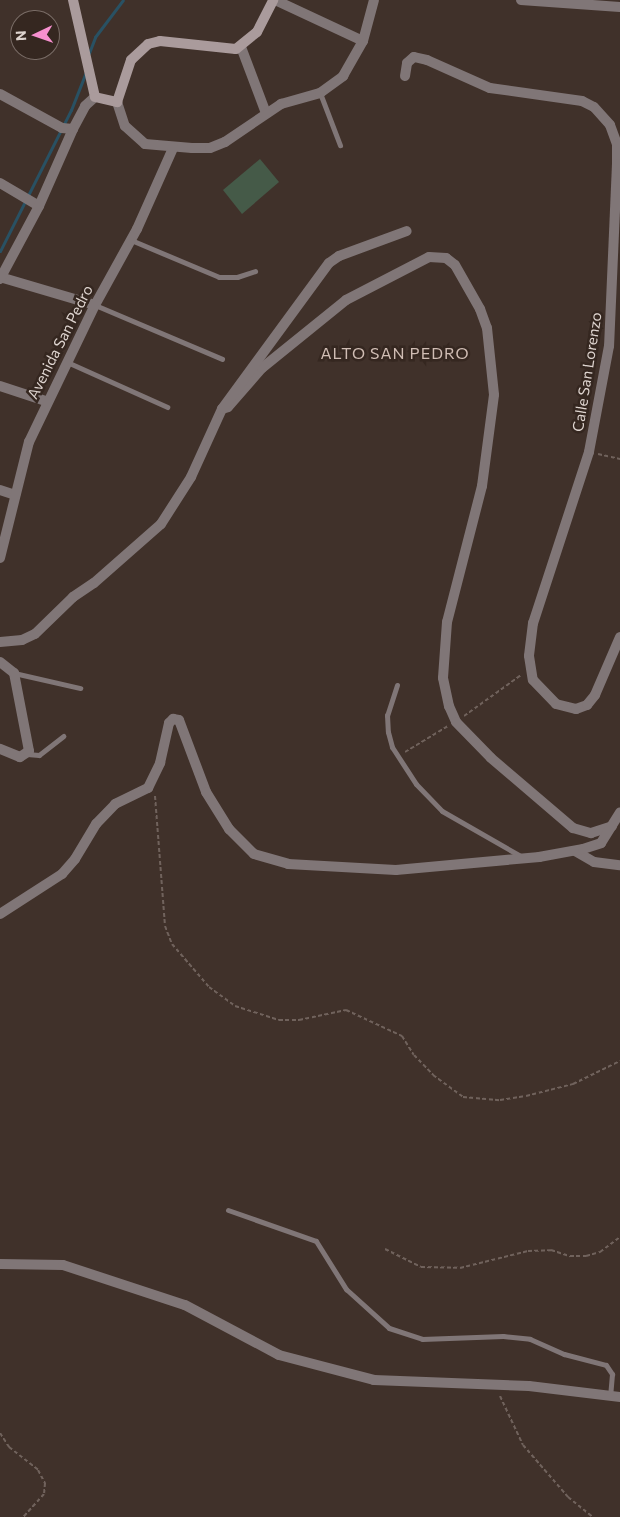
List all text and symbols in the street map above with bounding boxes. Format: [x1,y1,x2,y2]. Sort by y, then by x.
north arrow [10,10,60,60]
text: N [12,30,29,41]
street label: Avenida San Pedro [23,282,97,402]
street label: Calle San Lorenzo [569,311,605,433]
district label: ALTO SAN PEDRO [319,343,471,363]

